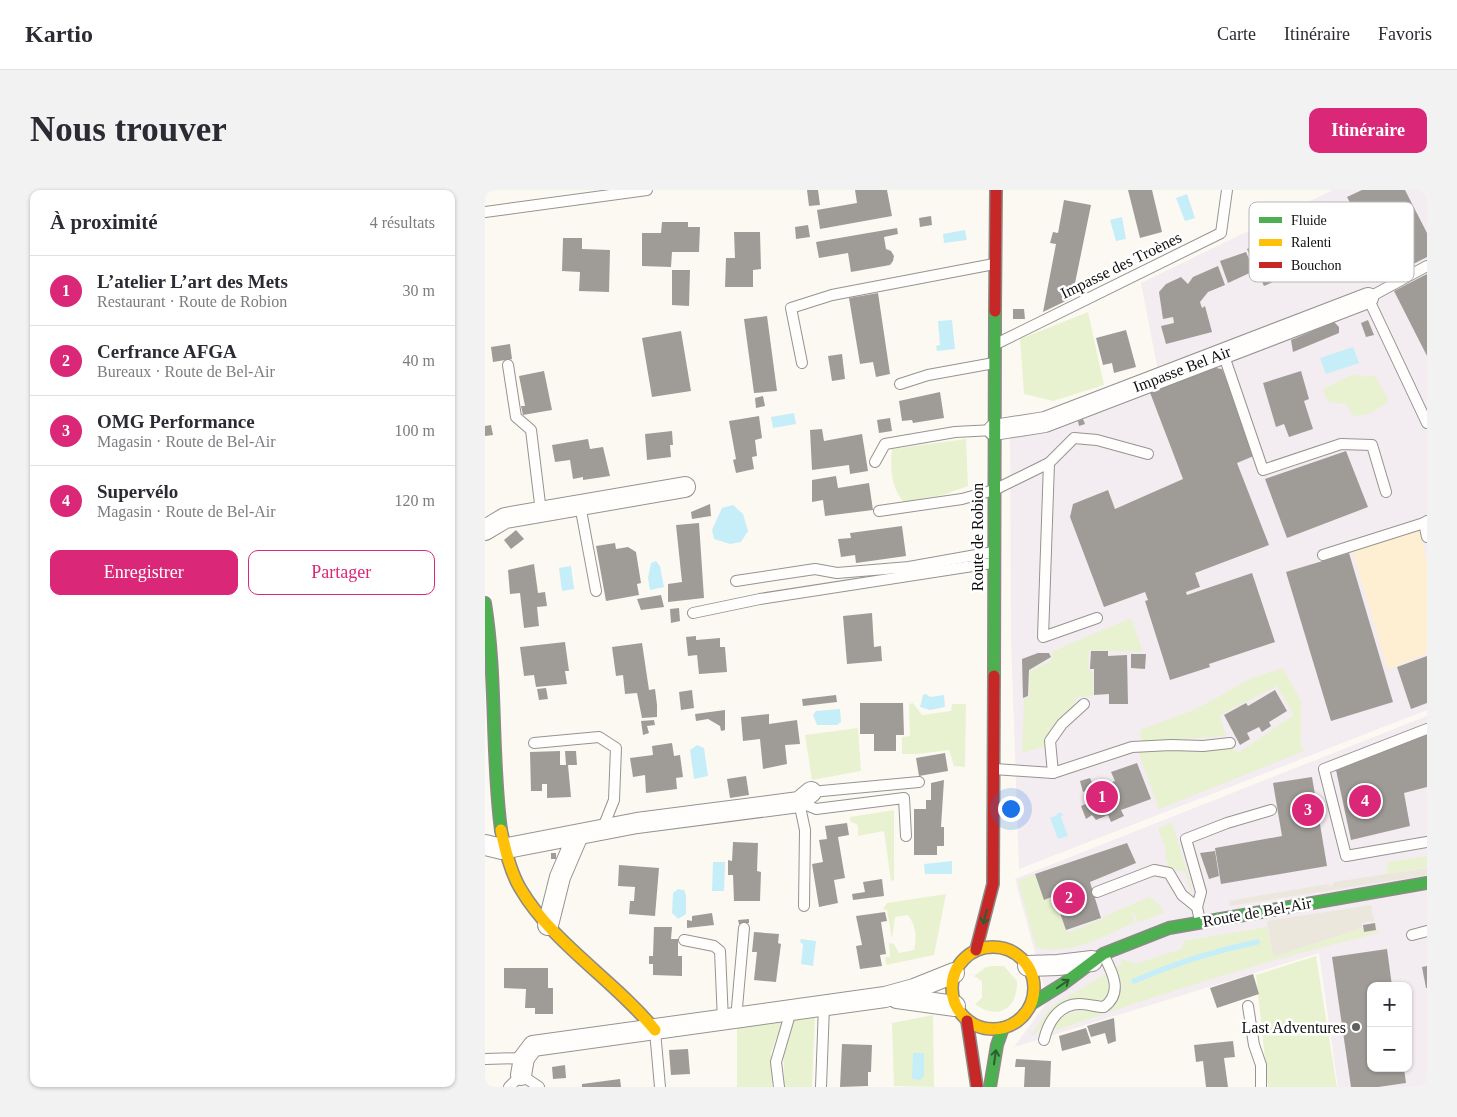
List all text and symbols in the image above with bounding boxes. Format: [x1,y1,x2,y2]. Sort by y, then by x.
text: Kartio [25,21,93,47]
text: Carte [1217,24,1256,44]
text: Itinéraire [1284,24,1350,44]
text: Favoris [1378,24,1432,44]
button: Itinéraire [1309,108,1427,153]
text: Nous trouver [30,110,227,149]
legend [1249,202,1414,282]
text: À proximité [50,210,158,234]
text: Fluide [1291,213,1327,228]
text: 4 résultats [370,214,435,231]
street label: Impasse des Troènes [1058,228,1185,303]
text: Ralenti [1291,235,1332,250]
text: Bouchon [1291,258,1342,273]
text: L’atelier L’art des Mets [97,271,288,292]
text: 1 [62,282,70,299]
text: 30 m [403,282,435,299]
text: Restaurant · Route de Robion [97,293,287,310]
text: Cerfrance AFGA [97,341,237,362]
street label: Impasse Bel Air [1131,342,1234,396]
text: 2 [62,352,70,369]
text: 40 m [403,352,435,369]
text: Bureaux · Route de Bel-Air [97,363,275,380]
text: OMG Performance [97,411,255,432]
text: 3 [62,422,70,439]
text: 100 m [395,422,435,439]
text: Magasin · Route de Bel-Air [97,433,276,450]
text: Supervélo [97,481,178,502]
street label: Route de Robion [969,483,986,591]
text: 4 [62,492,70,509]
text: 120 m [395,492,435,509]
text: Magasin · Route de Bel-Air [97,503,276,520]
button: Enregistrer [50,550,238,595]
button: Partager [248,550,435,595]
pin: 1 [1086,778,1118,816]
pin: 4 [1349,782,1381,820]
pin: 3 [1292,791,1324,829]
your location [998,796,1024,822]
pin: 2 [1053,879,1085,917]
street label: Route de Bel-Air [1201,894,1313,930]
one-way arrow [980,908,989,924]
one-way arrow [1056,979,1070,989]
map controls [1367,982,1412,1072]
button: + [1367,982,1412,1027]
place label: Last Adventures [1242,1019,1346,1036]
marker: Last Adventures [1350,1021,1362,1033]
button: − [1367,1027,1412,1072]
one-way arrow [990,1049,1000,1065]

